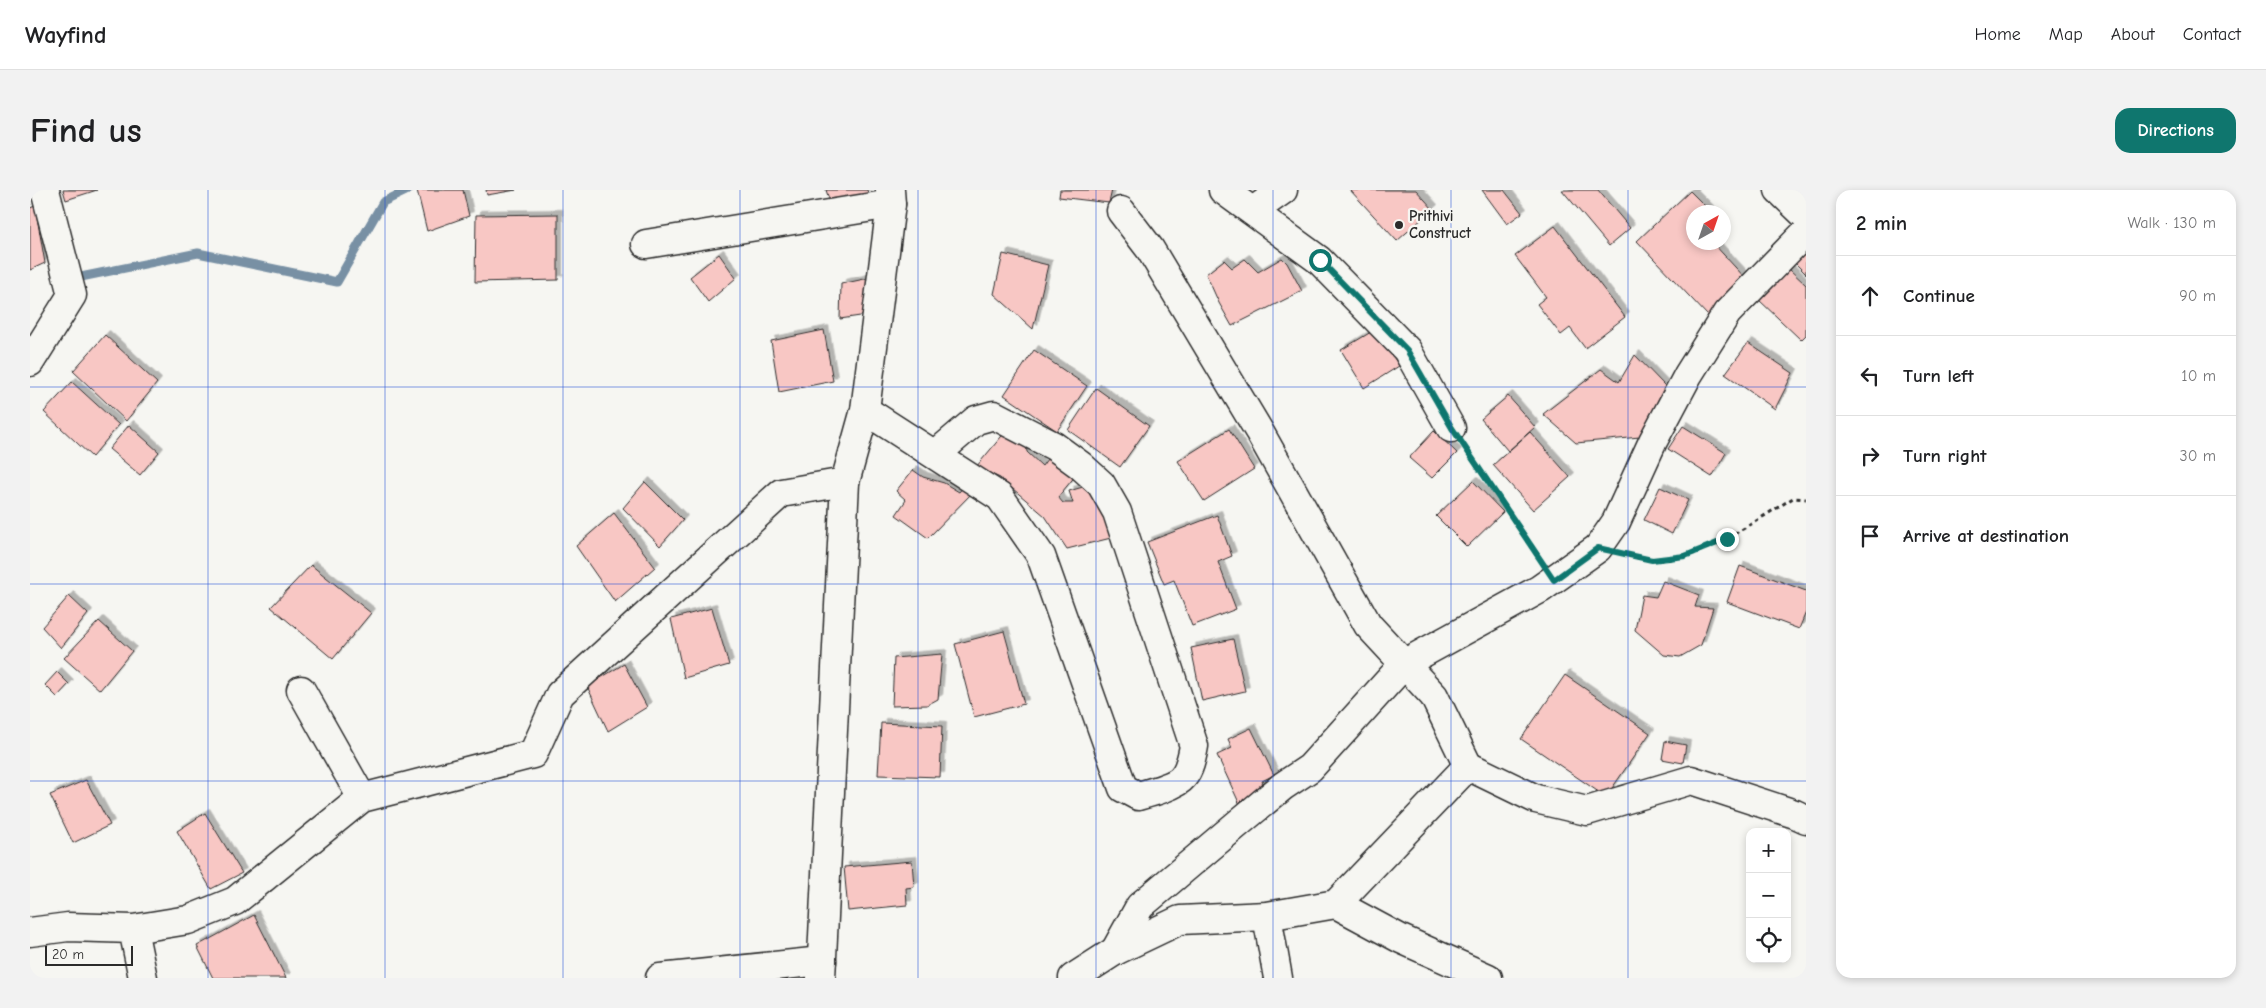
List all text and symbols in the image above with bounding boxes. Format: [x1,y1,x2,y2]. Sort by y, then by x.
text: Wayfind [25,21,106,49]
text: Home [1974,24,2021,45]
text: Map [2049,24,2083,45]
text: About [2111,24,2155,45]
text: Contact [2183,24,2241,45]
button: Directions [2115,108,2236,153]
text: Find us [30,110,142,151]
north arrow [1686,205,1731,250]
place label: Prithivi Construct [1409,207,1472,242]
text: 2 min [1856,211,1907,235]
text: Walk · 130 m [2127,214,2216,232]
marker: Prithivi Construct [1393,219,1405,231]
route start [1309,249,1332,272]
icon: ahead [1856,282,1884,310]
text: Continue [1903,285,1975,307]
text: 90 m [2179,287,2216,305]
icon: left [1856,362,1884,390]
text: Turn left [1903,365,1974,387]
text: 10 m [2181,367,2216,385]
icon: right [1856,442,1884,470]
text: Turn right [1903,445,1987,467]
text: 30 m [2180,447,2216,465]
icon: arrive [1856,522,1884,550]
text: Arrive at destination [1903,525,2069,547]
route end [1716,528,1739,551]
map controls [1746,828,1791,963]
button: + [1746,828,1791,873]
button: − [1746,873,1791,918]
button: locate [1746,918,1791,963]
scale bar [45,943,132,966]
text: 20 m [52,946,84,963]

